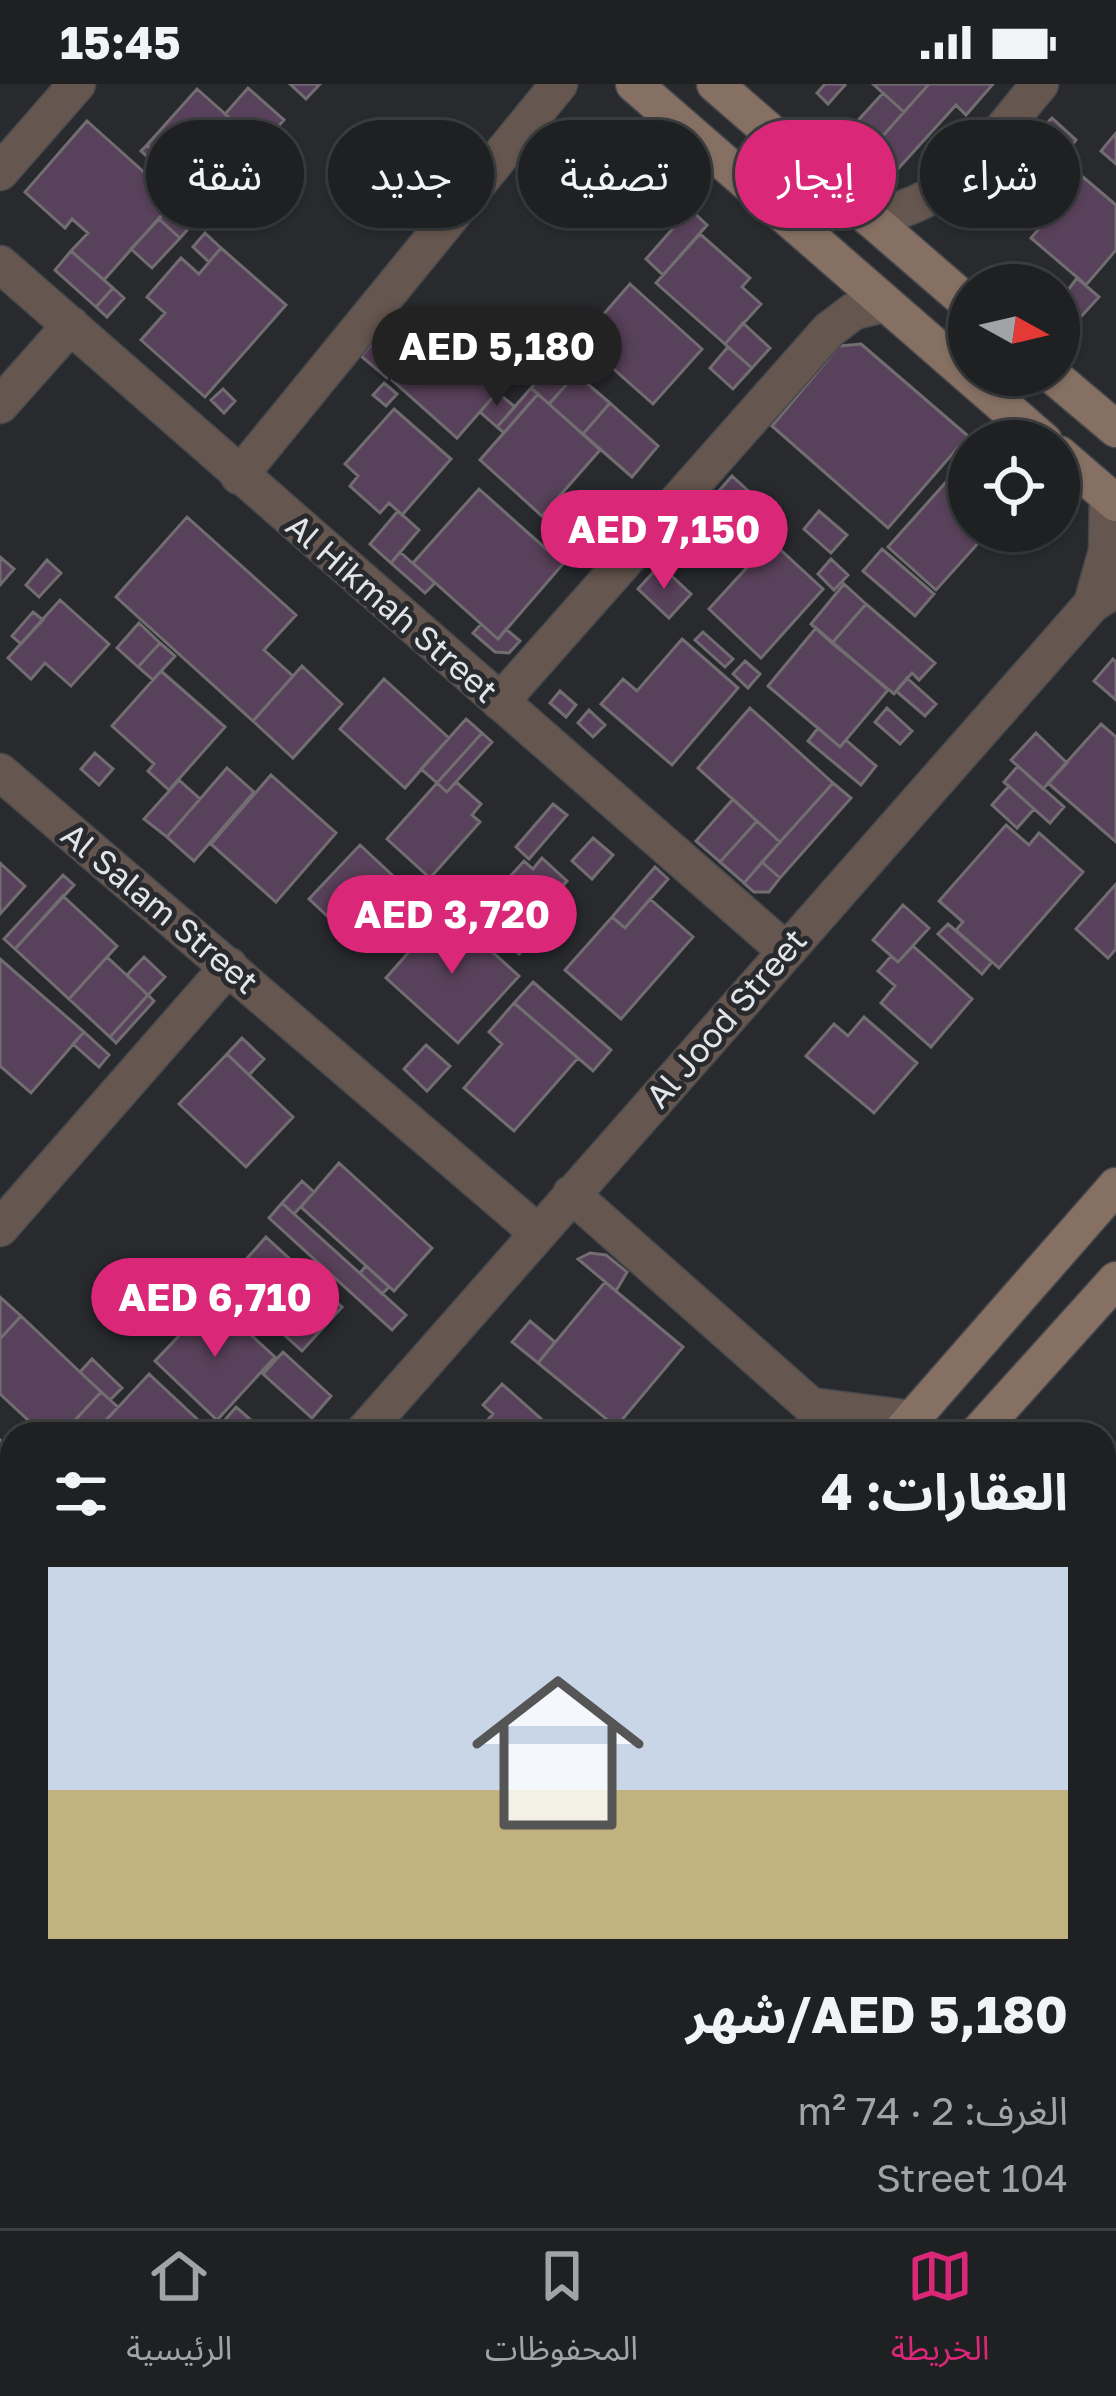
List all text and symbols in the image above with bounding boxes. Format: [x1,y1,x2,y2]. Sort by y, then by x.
text: 15:45 [60,15,181,69]
chip: شقة [146,120,304,228]
chip: جديد [328,120,494,228]
chip: تصفية [518,120,711,228]
chip: إيجار [735,120,896,228]
chip: شراء [920,120,1080,228]
north arrow [948,264,1080,396]
map controls [948,264,1080,552]
pin: AED 5,180 [360,307,634,409]
text: AED 5,180 [399,322,595,369]
button: locate [948,420,1080,552]
pin: AED 7,150 [527,490,801,592]
street label: Al Hikmah Street [279,505,506,710]
text: AED 7,150 [568,505,760,552]
street label: Al Salam Street [54,814,266,1001]
pin: AED 3,720 [315,875,589,977]
text: AED 3,720 [354,890,550,937]
street label: Al Jood Street [637,920,814,1115]
pin: AED 6,710 [78,1258,352,1360]
text: AED 6,710 [118,1273,312,1320]
text: العقارات: 4 [821,1460,1068,1521]
icon: filters [48,1461,114,1527]
icon: home [450,1645,666,1861]
text: AED 5,180/شهر [686,1983,1068,2044]
text: الغرف: 2 · 74 m² [798,2087,1068,2134]
text: 104 Street [876,2154,1068,2201]
tab: الرئيسية [126,2243,232,2384]
tab: المحفوظات [485,2243,638,2384]
tab: الخريطة [891,2243,990,2384]

